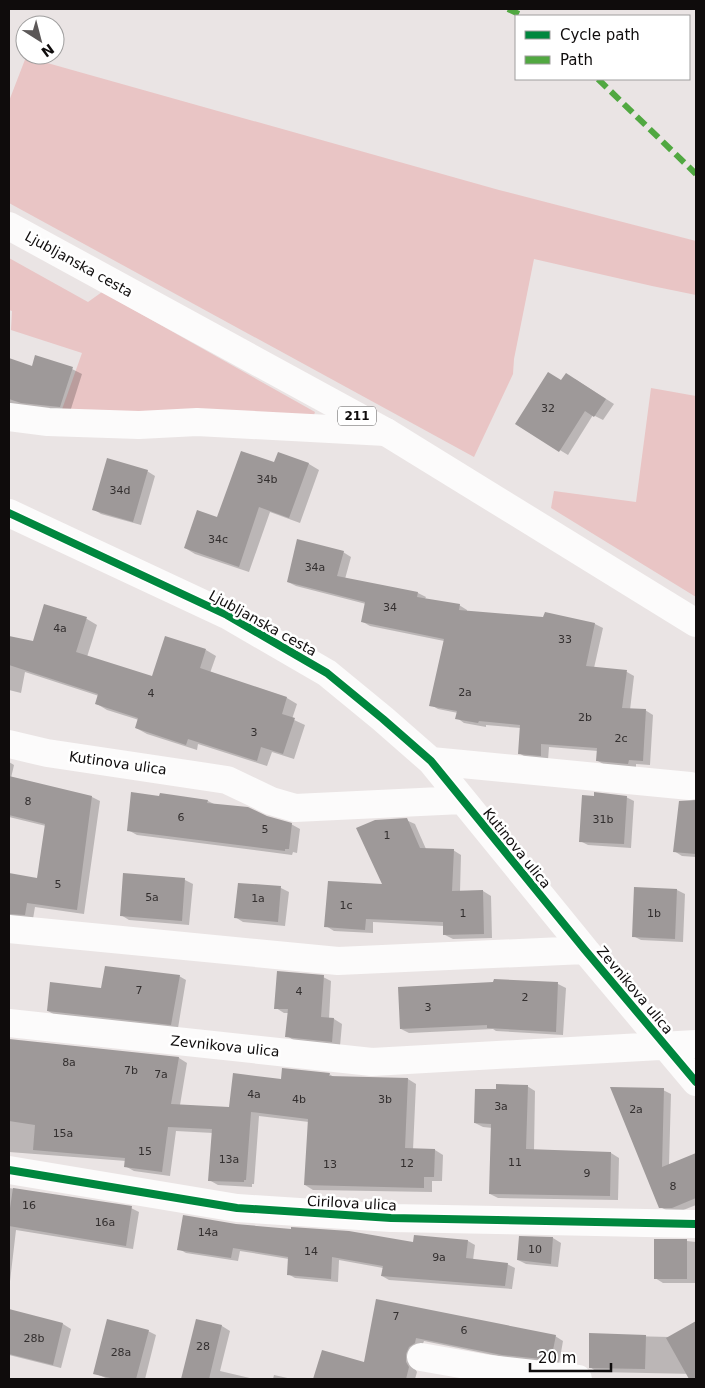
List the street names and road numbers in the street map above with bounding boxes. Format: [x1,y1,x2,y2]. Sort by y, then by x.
street label: Ljubljanska cesta [22,228,136,300]
road number: 211 [338,406,376,426]
street label: Ljubljanska cesta [206,587,320,659]
street label: Kutinova ulica [68,748,168,778]
street label: Kutinova ulica [480,805,554,891]
street label: Zevnikova ulica [594,943,676,1037]
street label: Zevnikova ulica [170,1032,280,1060]
street label: Cirilova ulica [307,1193,397,1213]

